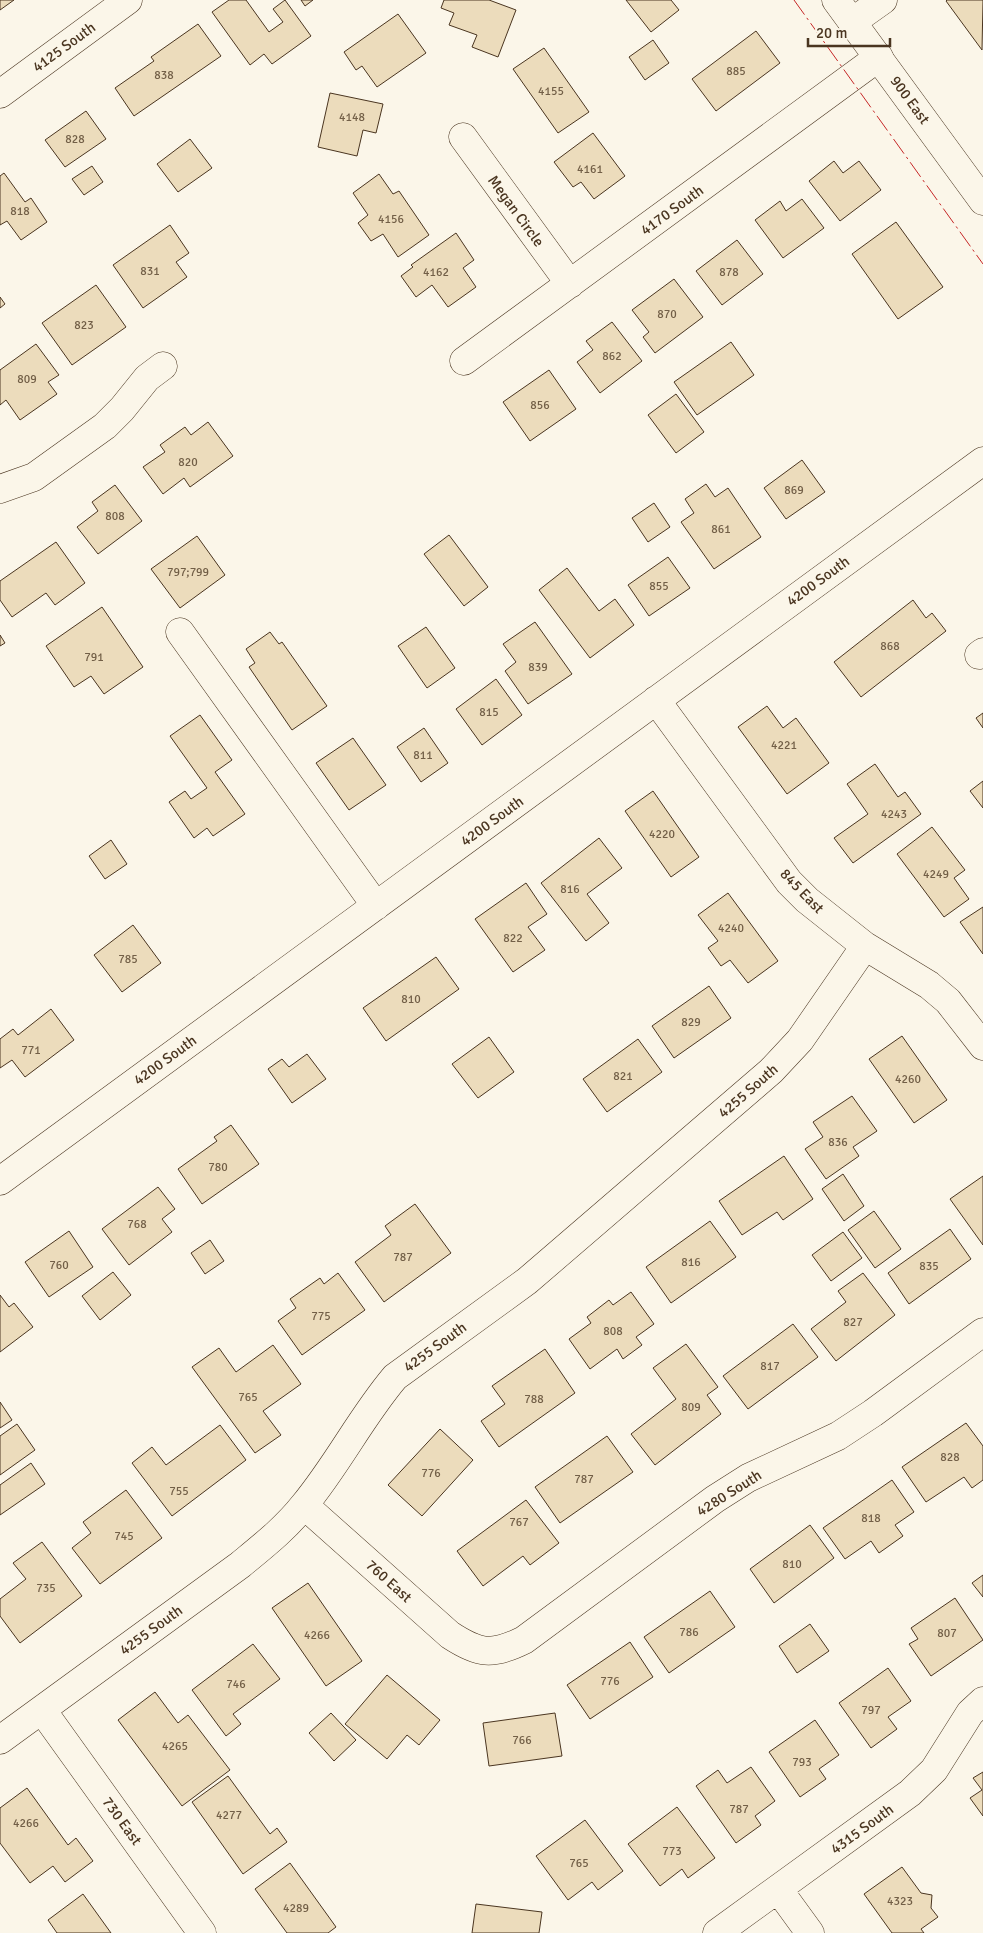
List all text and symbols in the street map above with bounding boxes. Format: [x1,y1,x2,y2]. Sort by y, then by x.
scale bar [808,15,890,47]
street label: 4125 South [29,18,99,76]
text: 20 m [816,24,847,42]
house number: 885 [726,64,746,79]
house number: 838 [154,68,174,83]
street label: 900 East [886,72,934,128]
house number: 4155 [538,84,564,99]
house number: 4148 [339,110,365,125]
house number: 828 [65,132,85,147]
house number: 4161 [577,162,603,177]
street label: Megan Circle [484,172,548,250]
street label: 4170 South [637,181,707,239]
house number: 818 [10,204,30,219]
house number: 4156 [378,212,404,227]
house number: 831 [140,264,160,279]
house number: 4162 [423,265,449,280]
house number: 878 [719,265,739,280]
house number: 870 [657,307,677,322]
house number: 823 [74,318,94,333]
house number: 862 [602,349,622,364]
house number: 809 [17,372,37,387]
house number: 856 [530,398,550,413]
house number: 820 [178,455,198,470]
house number: 869 [784,483,804,498]
house number: 808 [105,509,125,524]
house number: 861 [711,522,731,537]
street label: 4200 South [783,552,853,610]
house number: 797;799 [167,565,209,580]
house number: 855 [649,579,669,594]
house number: 868 [880,639,900,654]
house number: 791 [84,650,104,665]
house number: 839 [528,660,548,675]
house number: 815 [479,705,499,720]
house number: 4221 [771,738,797,753]
house number: 811 [413,748,433,763]
street label: 4200 South [457,792,527,850]
house number: 4243 [881,807,907,822]
house number: 4220 [649,827,675,842]
street label: 845 East [776,865,828,917]
house number: 4249 [923,867,949,882]
house number: 816 [560,882,580,897]
house number: 4240 [718,921,744,936]
house number: 822 [503,931,523,946]
house number: 785 [118,952,138,967]
house number: 810 [401,992,421,1007]
house number: 829 [681,1015,701,1030]
street label: 4200 South [130,1031,200,1089]
house number: 771 [21,1043,41,1058]
street label: 4255 South [714,1060,782,1122]
house number: 821 [613,1069,633,1084]
house number: 4260 [895,1072,921,1087]
house number: 836 [828,1135,848,1150]
house number: 780 [208,1160,228,1175]
house number: 768 [127,1217,147,1232]
house number: 787 [393,1250,413,1265]
house number: 816 [681,1255,701,1270]
house number: 760 [49,1258,69,1273]
house number: 835 [919,1259,939,1274]
house number: 775 [311,1309,331,1324]
house number: 827 [843,1315,863,1330]
street label: 4255 South [400,1318,470,1376]
house number: 808 [603,1324,623,1339]
house number: 817 [760,1359,780,1374]
house number: 765 [238,1390,258,1405]
house number: 788 [524,1392,544,1407]
house number: 809 [681,1400,701,1415]
house number: 828 [940,1450,960,1465]
house number: 776 [421,1466,441,1481]
street label: 4280 South [693,1466,765,1520]
house number: 787 [574,1472,594,1487]
house number: 755 [169,1484,189,1499]
house number: 818 [861,1511,881,1526]
house number: 767 [509,1515,529,1530]
house number: 745 [114,1529,134,1544]
street label: 760 East [362,1556,416,1606]
house number: 810 [782,1557,802,1572]
house number: 735 [36,1581,56,1596]
street label: 4255 South [116,1601,186,1659]
house number: 786 [679,1625,699,1640]
house number: 807 [937,1626,957,1641]
house number: 4266 [304,1628,330,1643]
house number: 776 [600,1674,620,1689]
house number: 746 [226,1677,246,1692]
house number: 797 [861,1703,881,1718]
house number: 766 [512,1733,532,1748]
house number: 4265 [162,1739,188,1754]
house number: 793 [792,1755,812,1770]
street label: 730 East [98,1793,146,1849]
street label: 4315 South [827,1800,897,1858]
house number: 787 [729,1802,749,1817]
house number: 4277 [216,1808,242,1823]
house number: 4266 [13,1816,39,1831]
house number: 773 [662,1844,682,1859]
house number: 765 [569,1856,589,1871]
house number: 4323 [887,1894,913,1909]
house number: 4289 [283,1901,309,1916]

